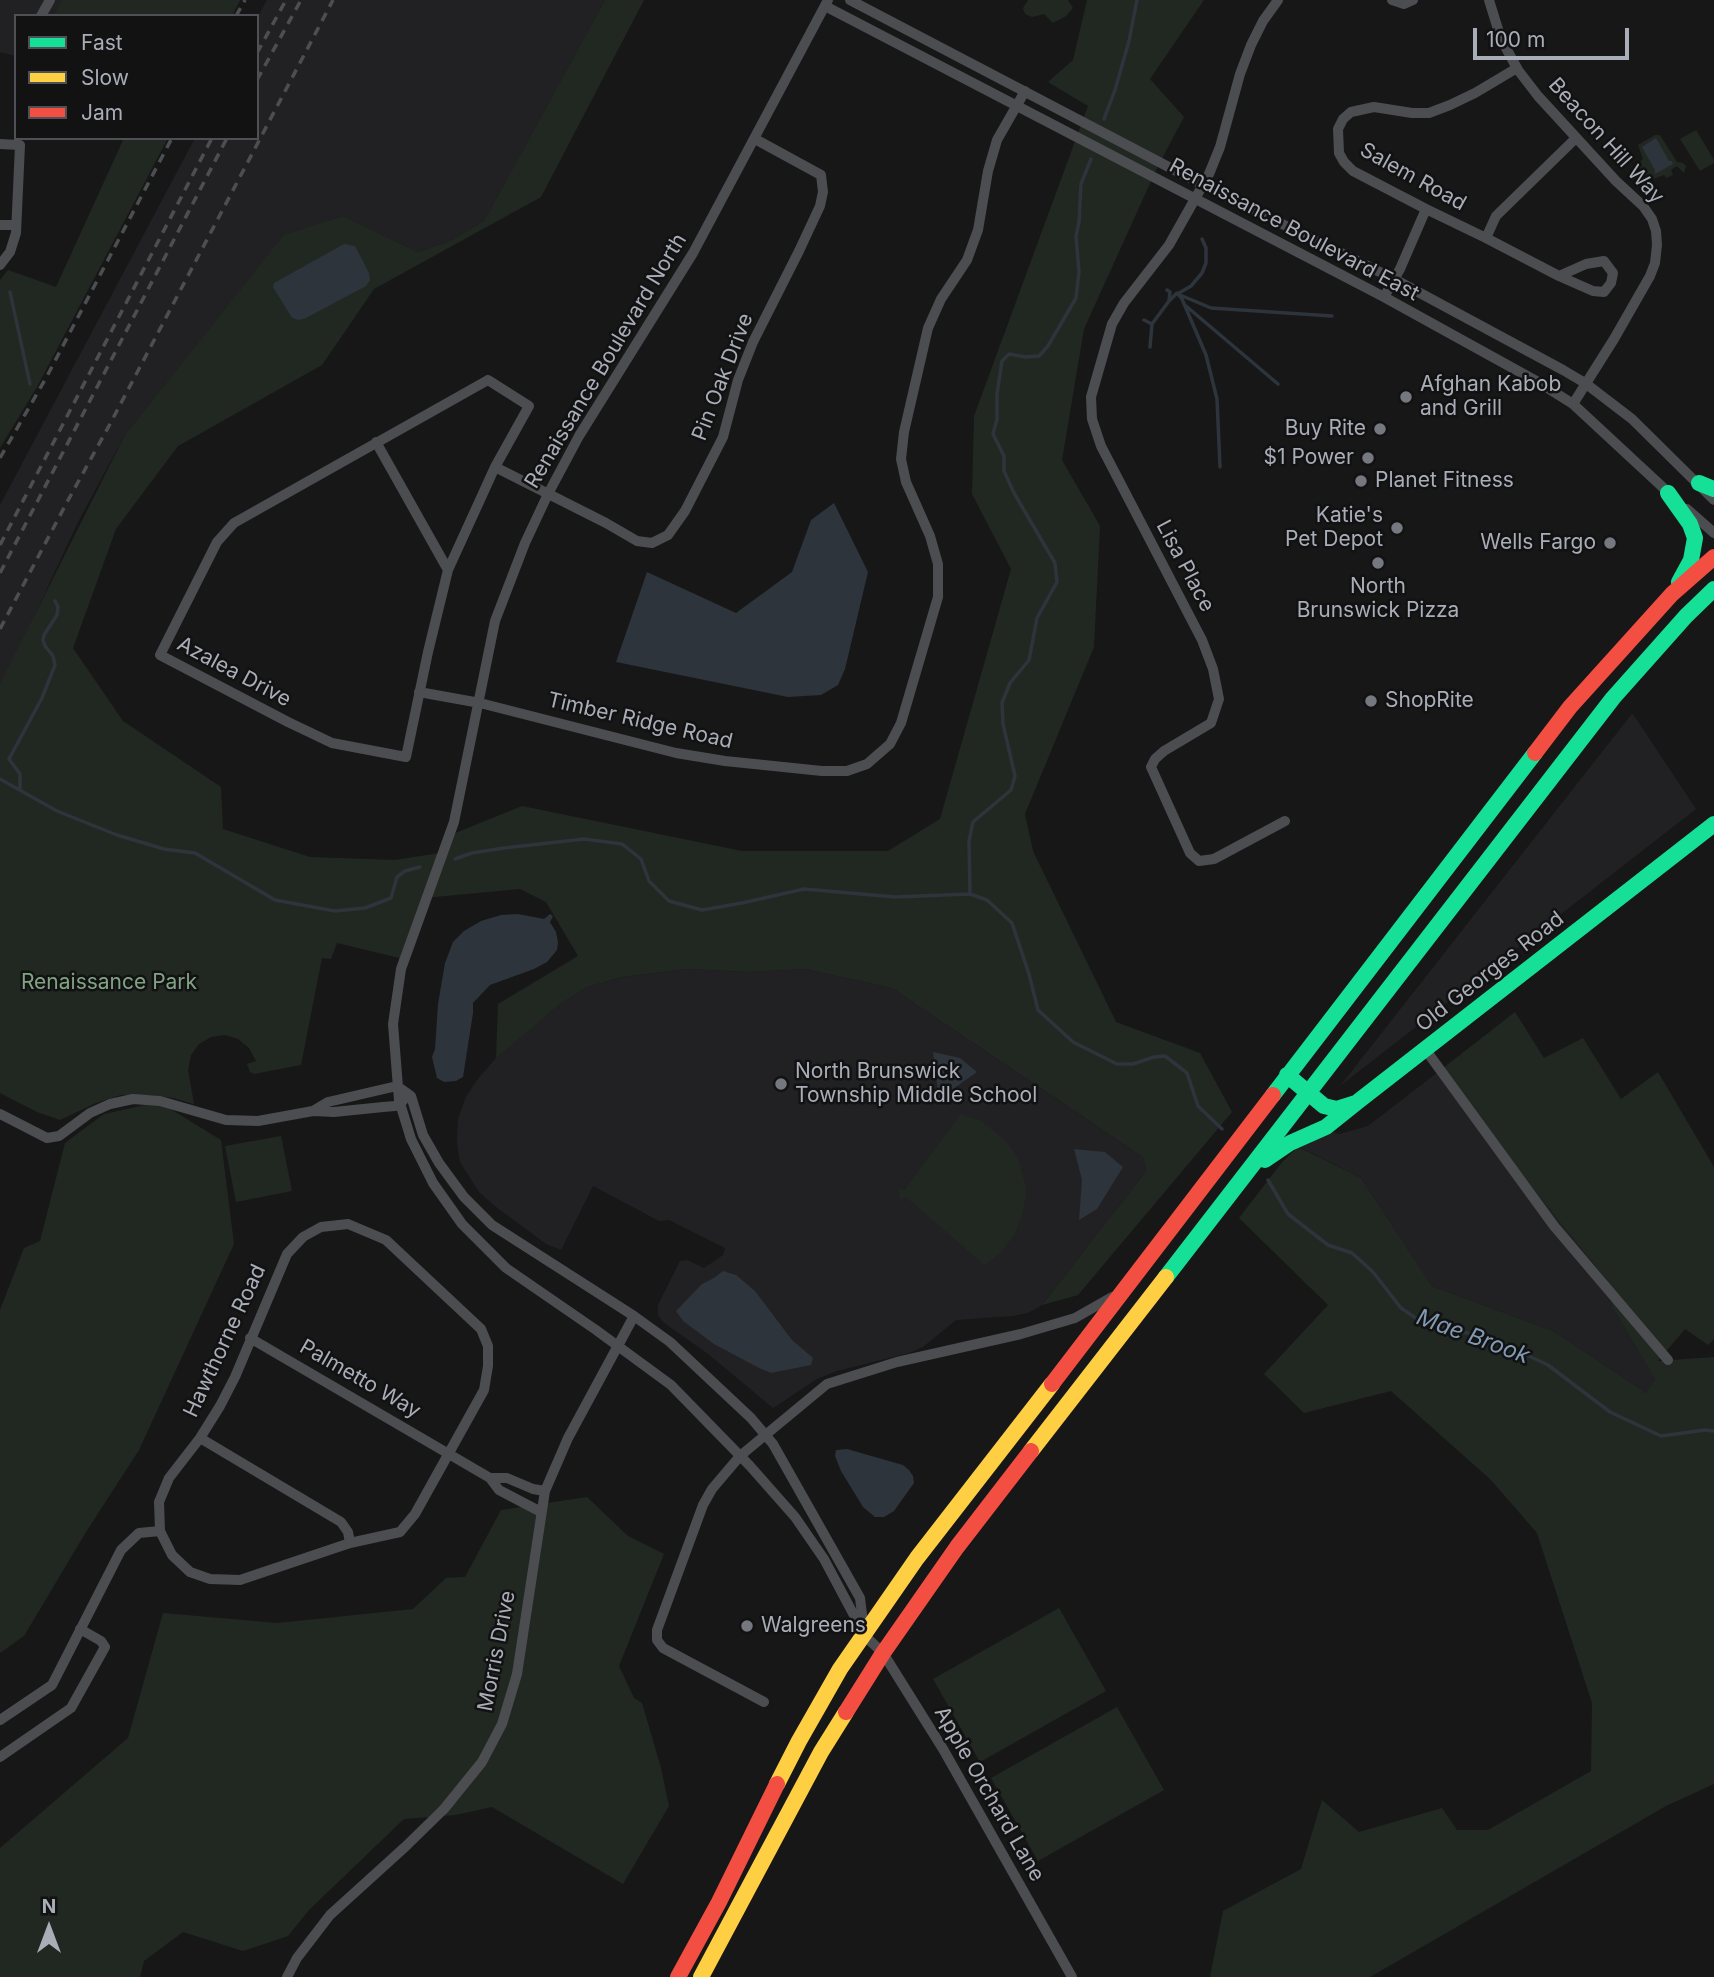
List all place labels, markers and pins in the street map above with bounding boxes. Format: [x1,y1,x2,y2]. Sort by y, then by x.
place label: Afghan Kabob and Grill [1420,372,1561,422]
marker: Afghan Kabob and Grill [1398,389,1414,405]
place label: Buy Rite [1285,416,1366,442]
marker: Buy Rite [1372,421,1388,437]
place label: $1 Power [1264,445,1354,471]
marker: $1 Power [1360,450,1376,466]
place label: Planet Fitness [1375,468,1514,494]
marker: Planet Fitness [1353,473,1369,489]
place label: Katie's Pet Depot [1285,503,1383,553]
marker: Katie's Pet Depot [1389,520,1405,536]
place label: Wells Fargo [1480,530,1596,556]
marker: Wells Fargo [1602,535,1618,551]
marker: North Brunswick Pizza [1370,555,1386,571]
place label: North Brunswick Pizza [1297,574,1459,624]
place label: ShopRite [1385,688,1474,714]
marker: ShopRite [1363,693,1379,709]
place label: North Brunswick Township Middle School [795,1059,1037,1109]
marker: North Brunswick Township Middle School [773,1076,789,1092]
place label: Walgreens [761,1613,866,1639]
marker: Walgreens [739,1618,755,1634]

